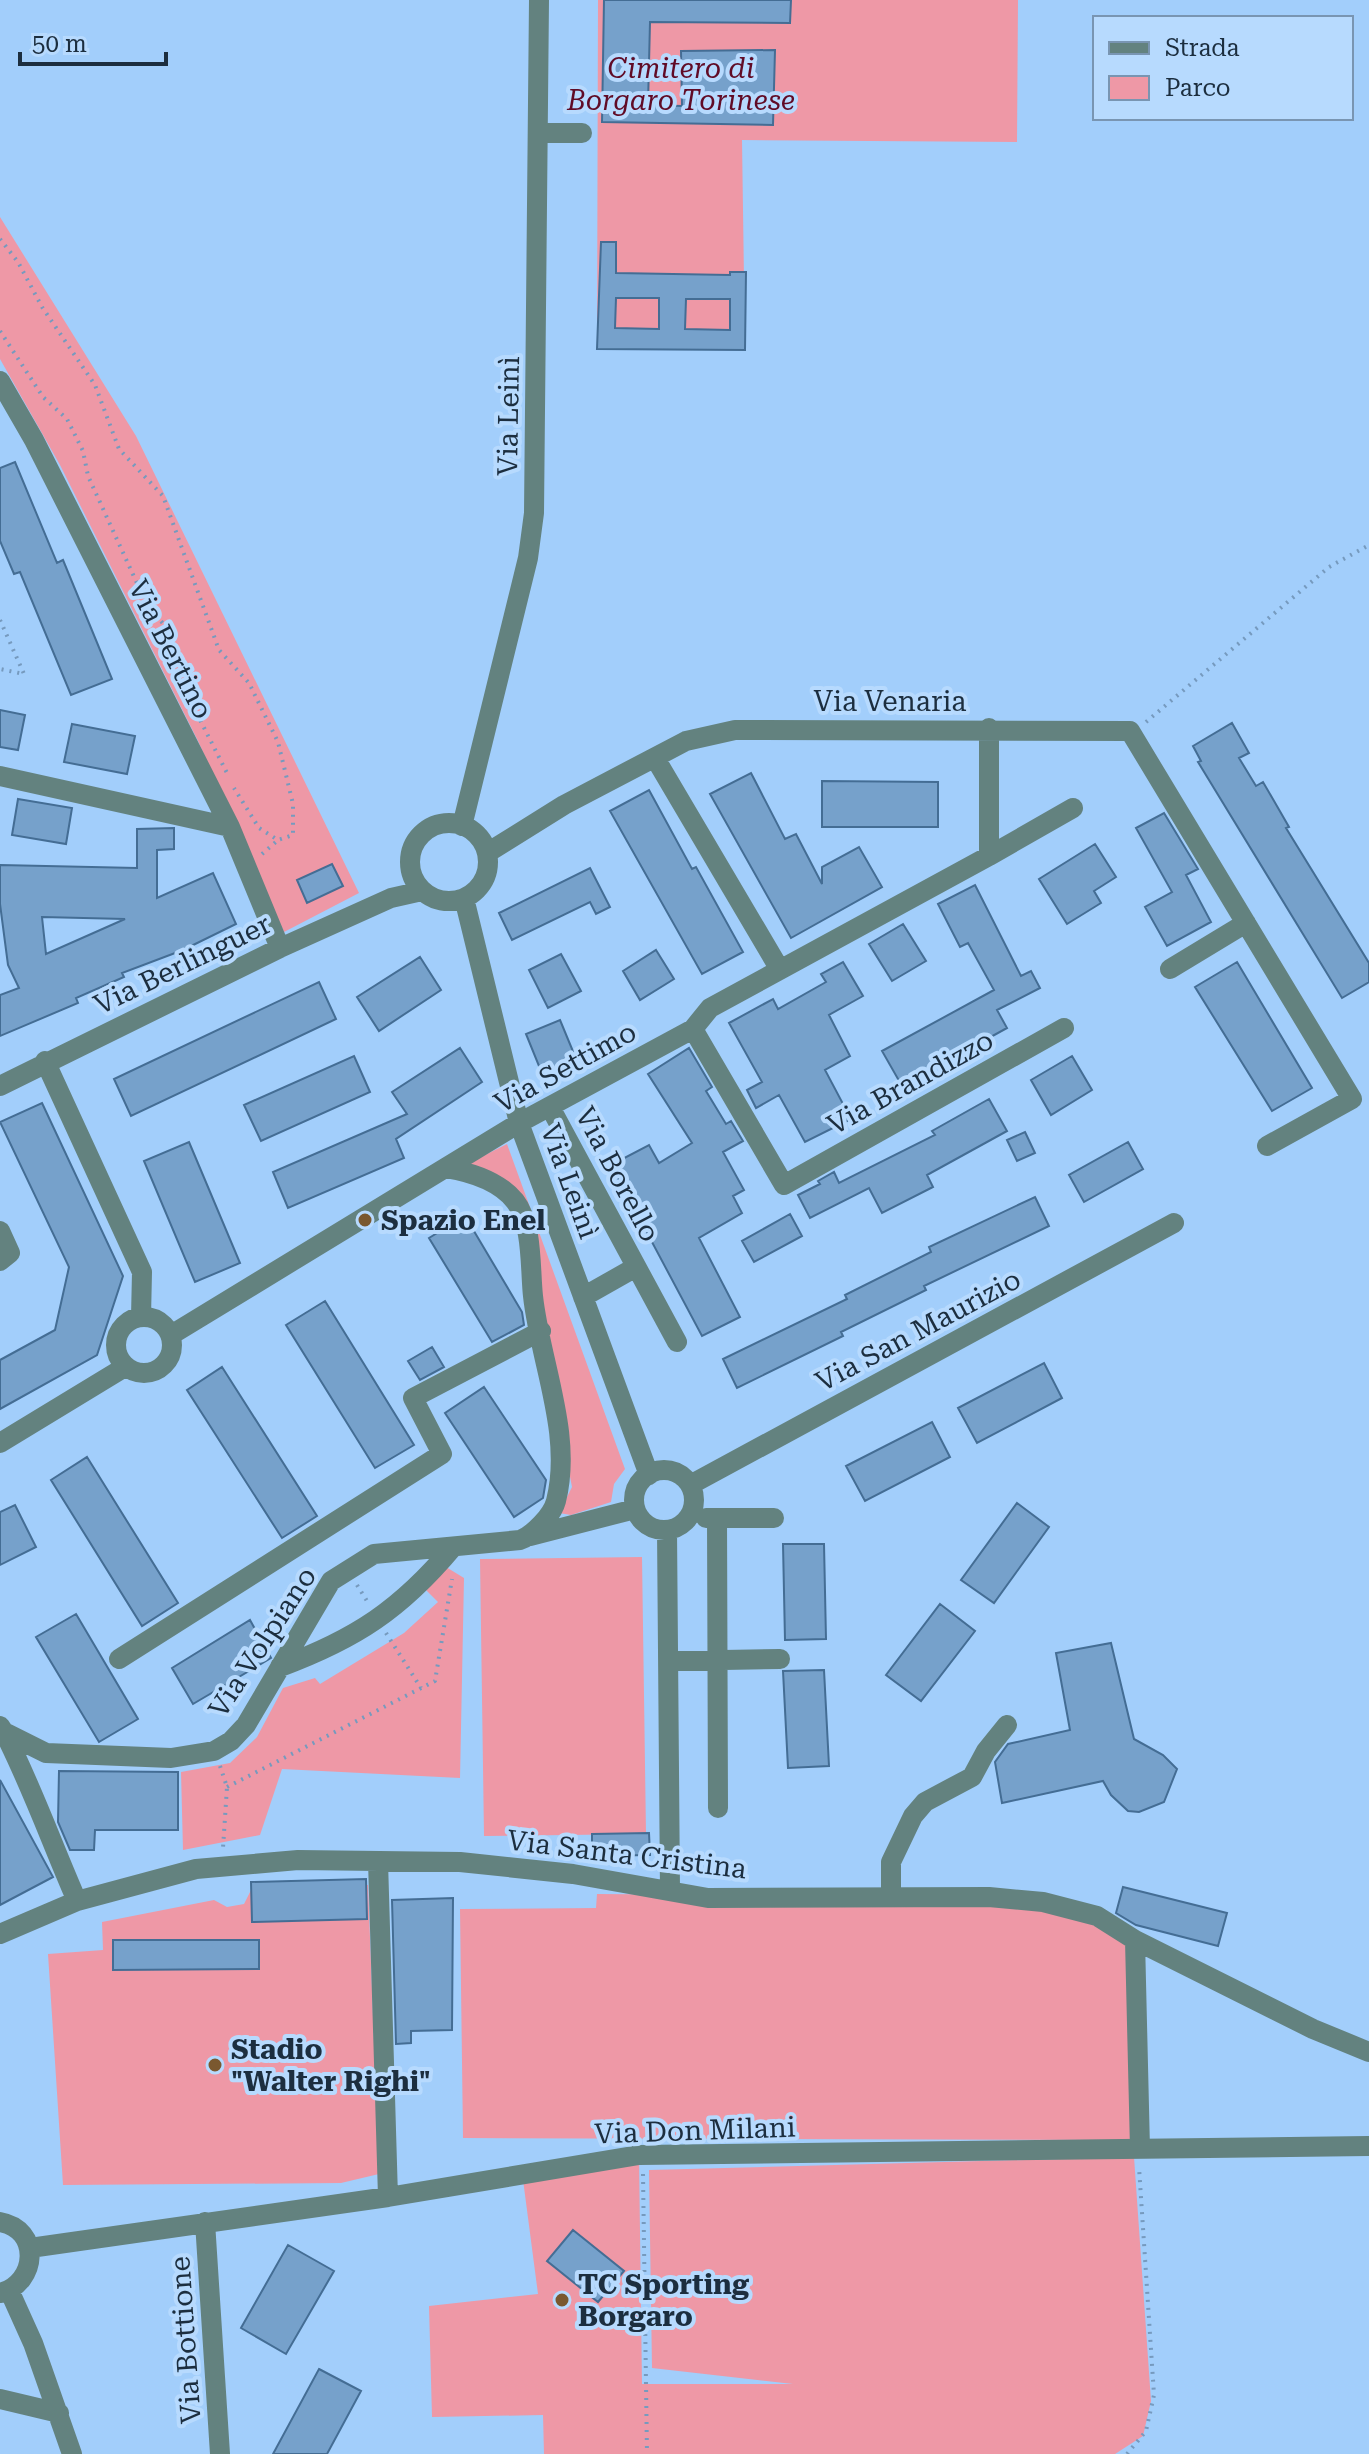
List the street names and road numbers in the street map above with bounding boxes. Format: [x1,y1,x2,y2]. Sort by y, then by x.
street label: Via Leinì [491,356,526,476]
street label: Via Bertino [121,574,220,724]
street label: Via Venaria [813,685,967,718]
street label: Via Berlinguer [89,907,276,1021]
street label: Via Settimo [489,1015,642,1120]
street label: Via Brandizzo [822,1023,999,1142]
street label: Via Borello [568,1101,667,1247]
street label: Via Leinì [534,1119,605,1243]
street label: Via San Maurizio [810,1263,1026,1398]
street label: Via Volpiano [202,1561,323,1724]
street label: Via Santa Cristina [505,1823,748,1886]
street label: Via Don Milani [594,2110,796,2151]
street label: Via Bottione [163,2255,208,2425]

